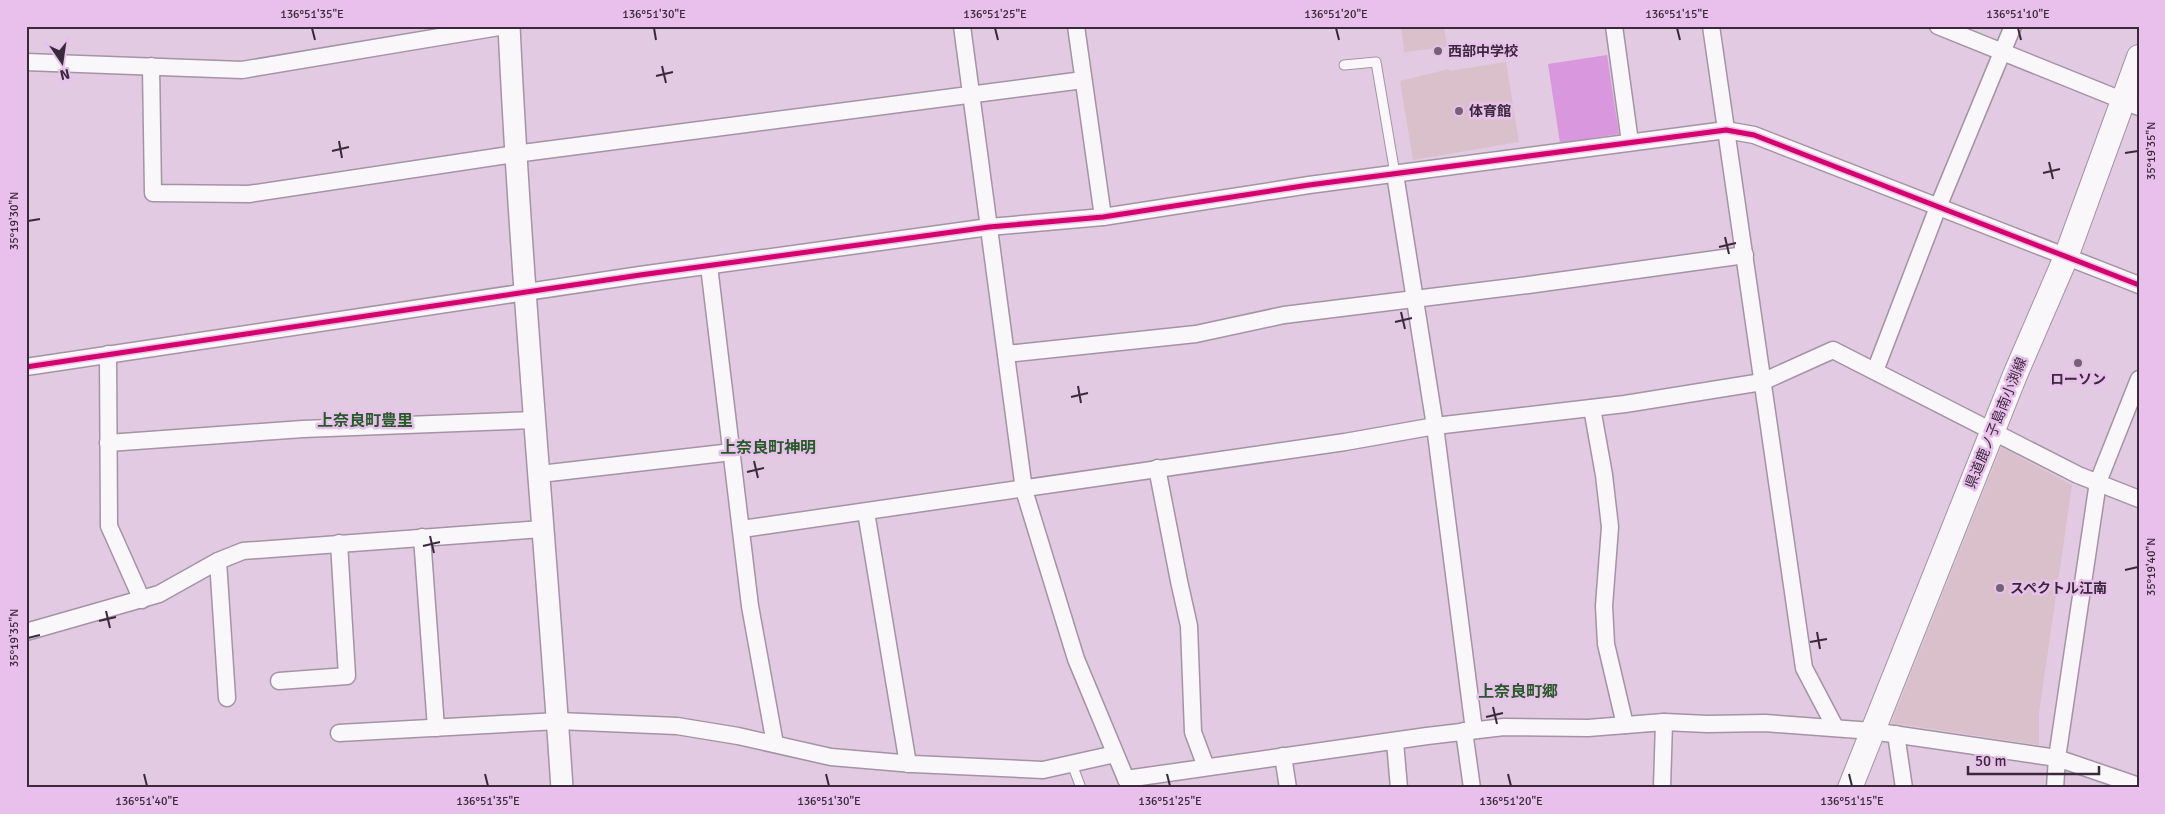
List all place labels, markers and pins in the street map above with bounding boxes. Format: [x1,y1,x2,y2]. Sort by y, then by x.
place label: 西部中学校 [1448,43,1518,60]
marker: 西部中学校 [1432,45,1444,57]
place label: 体育館 [1469,103,1511,120]
marker: 体育館 [1453,105,1465,117]
marker: ローソン [2072,357,2084,369]
place label: ローソン [2050,371,2106,388]
place label: スペクトル江南 [2010,580,2107,597]
marker: スペクトル江南 [1994,582,2006,594]

